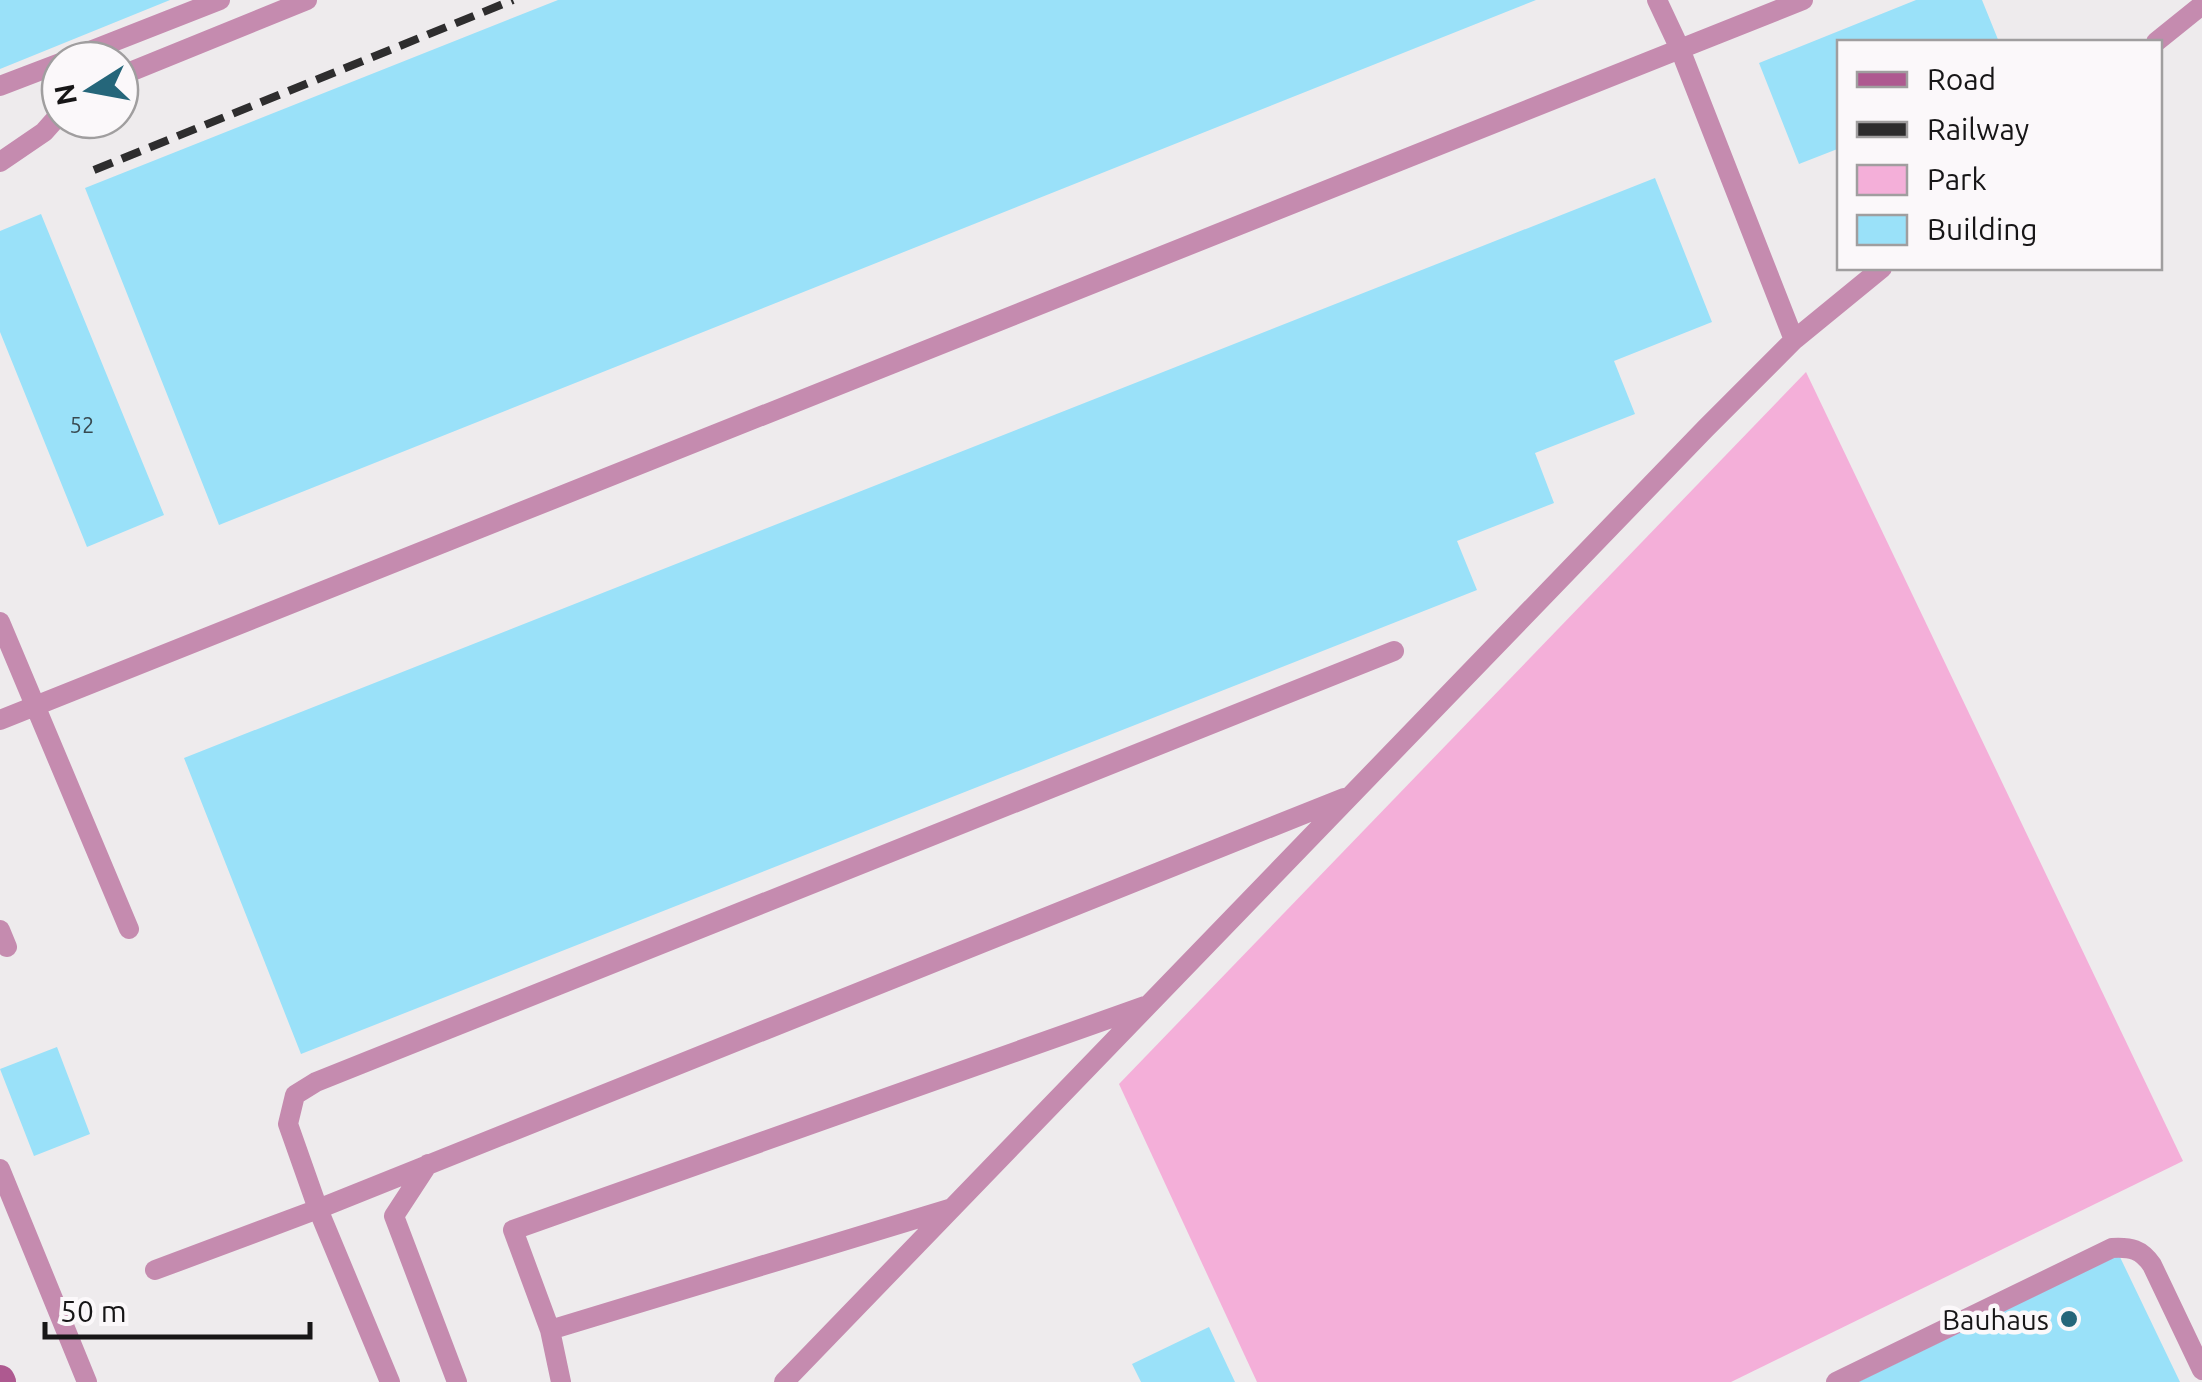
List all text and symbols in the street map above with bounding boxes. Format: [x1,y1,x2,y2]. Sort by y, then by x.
north arrow [40,40,140,140]
legend [1837,40,2162,270]
text: Road [1927,62,1996,96]
text: N [48,82,82,108]
text: Railway [1927,112,2029,146]
text: Park [1927,162,1987,196]
text: Building [1927,212,2038,246]
house number: 52 [70,412,94,437]
scale bar [45,1277,310,1339]
text: 50 m [60,1294,127,1328]
place label: Bauhaus [1942,1304,2049,1335]
marker: Bauhaus [2058,1308,2080,1330]

